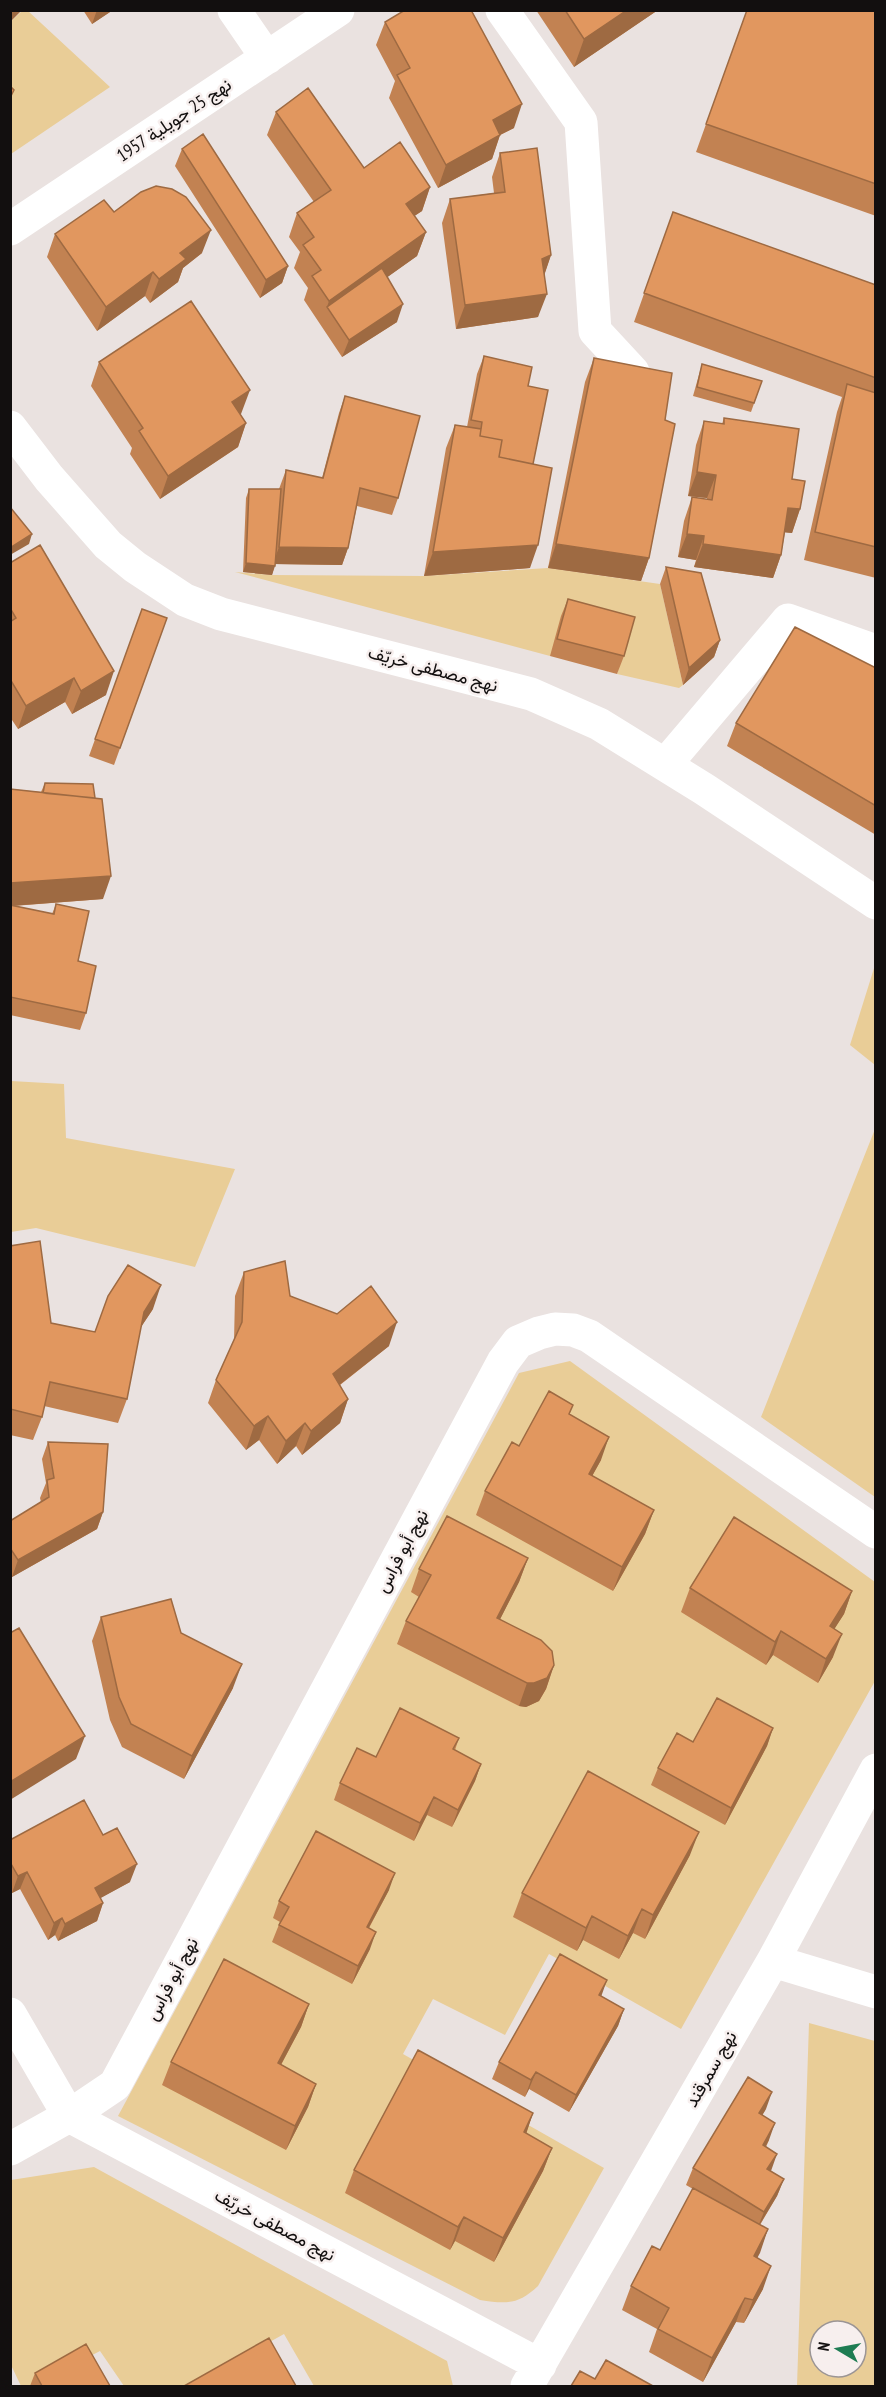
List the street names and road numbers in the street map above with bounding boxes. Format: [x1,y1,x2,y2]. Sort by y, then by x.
street label: نهج 25 جويلية 1957 [112,73,236,167]
street label: نهج مصطفى خريّف [366,640,500,698]
street label: نهج أبو فراس [370,1505,434,1597]
street label: نهج أبو فراس [140,1933,204,2025]
street label: نهج سمرقند [680,2026,742,2112]
street label: نهج مصطفى خريّف [211,2183,339,2267]

